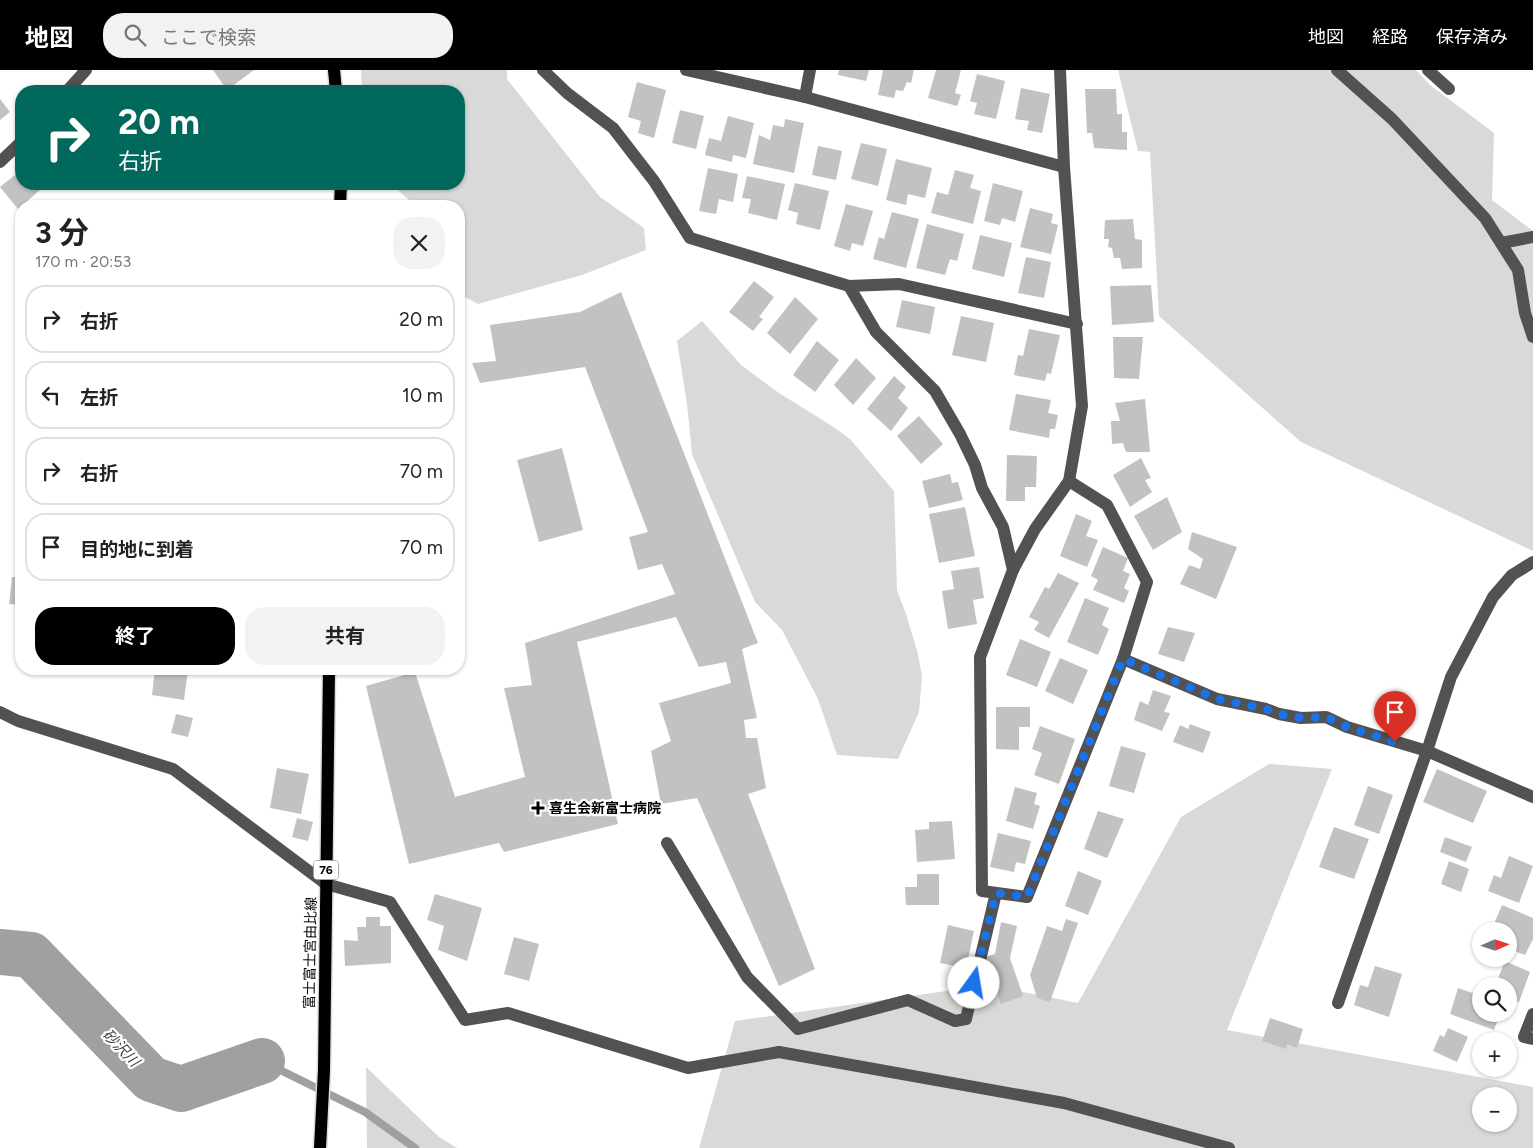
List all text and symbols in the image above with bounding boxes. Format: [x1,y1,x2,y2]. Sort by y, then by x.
search box [103,13,453,58]
icon: search [121,21,149,49]
text: 地図 [25,23,73,52]
text: ここで検索 [161,26,256,49]
text: 地図 [1308,26,1344,48]
text: 経路 [1372,26,1408,48]
text: 保存済み [1436,26,1508,48]
text: 20 m [118,101,200,143]
icon: right [35,105,100,170]
text: 右折 [118,148,162,175]
text: 3 分 [35,214,89,251]
button: close [393,217,445,269]
text: 170 m · 20:53 [35,252,131,271]
icon: right [37,305,65,333]
text: 20 m [399,308,443,331]
text: 右折 [80,310,118,333]
icon: left [37,381,65,409]
text: 10 m [402,384,443,407]
text: 左折 [80,386,118,409]
icon: right [37,457,65,485]
text: 70 m [400,460,443,483]
text: 右折 [80,462,118,485]
icon: arrive [37,533,65,561]
text: 70 m [400,536,443,559]
text: 目的地に到着 [80,538,194,561]
button: 終了 [35,607,235,665]
button: 共有 [245,607,445,665]
pin [1374,691,1416,742]
icon: arrive [1381,698,1409,726]
place label: 喜生会新富士病院 [549,800,661,817]
marker: 喜生会新富士病院 [531,801,545,815]
road number: 76 [314,860,338,880]
street label: 富士富士宮由比線 [301,897,320,1009]
north arrow [1472,922,1518,968]
map controls [1472,922,1517,1132]
position arrow [947,956,999,1008]
button: search [1472,977,1517,1022]
water label: 砂沢川 [99,1026,144,1072]
button: + [1472,1032,1517,1077]
button: − [1472,1087,1517,1132]

